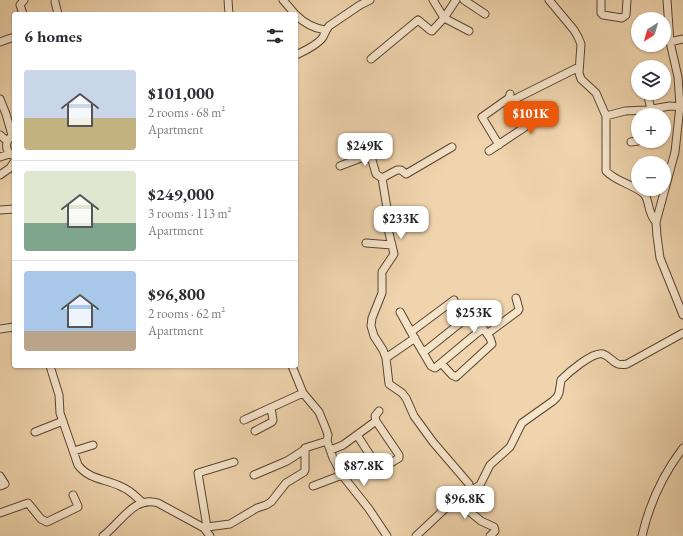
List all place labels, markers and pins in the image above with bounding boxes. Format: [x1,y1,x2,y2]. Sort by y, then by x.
pin: $101K [503,101,559,135]
pin: $249K [337,133,393,167]
pin: $233K [373,206,429,240]
pin: $253K [446,300,502,334]
pin: $87.8K [331,453,397,487]
pin: $96.8K [432,486,498,520]

